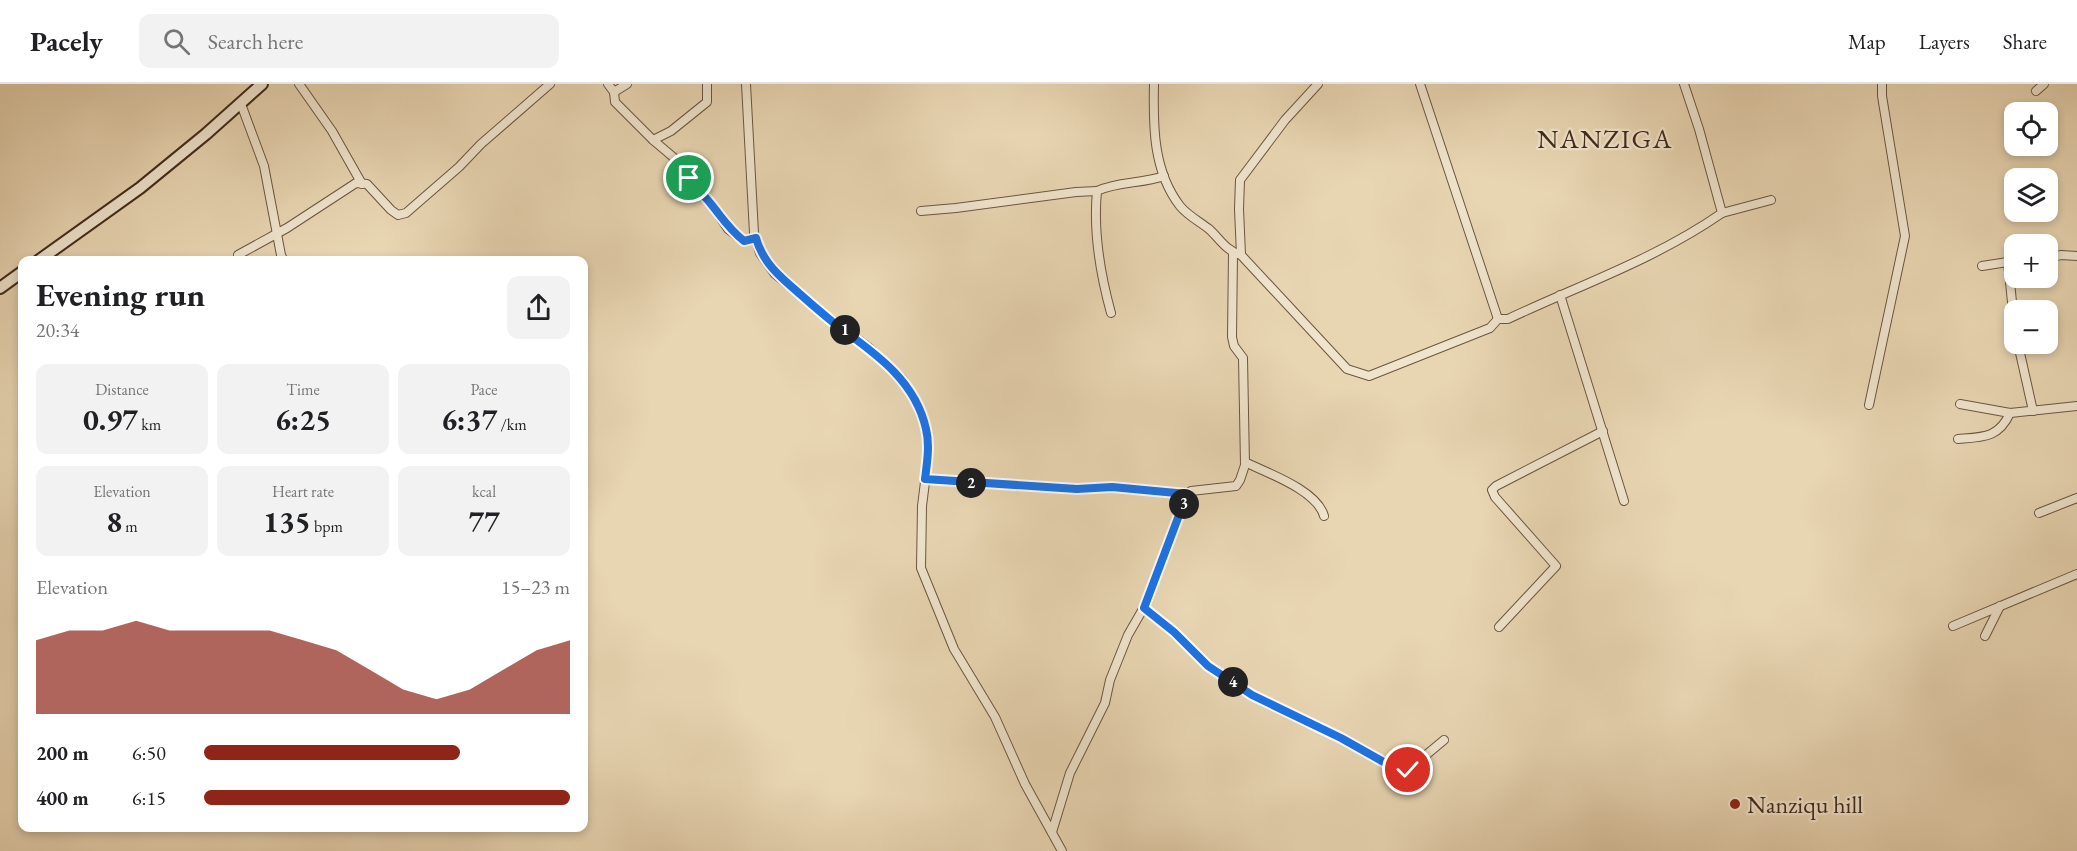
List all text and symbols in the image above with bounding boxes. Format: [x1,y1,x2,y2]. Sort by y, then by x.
search box [139,14,559,68]
text: Pacely [30,23,103,59]
icon: search [160,25,193,58]
text: Search here [208,27,303,56]
text: Map [1848,28,1886,55]
text: Layers [1919,28,1970,55]
text: Share [2003,28,2047,55]
map controls [2004,102,2058,354]
button: locate [2004,102,2058,156]
district label: NANZIGA [1537,121,1673,156]
pin [663,152,714,203]
icon: arrive [672,161,705,194]
button: layers [2004,168,2058,222]
button: + [2004,234,2058,288]
text: Evening run [36,273,205,316]
button: share [507,276,570,339]
button: − [2004,300,2058,354]
pin: 1 [830,315,860,345]
text: 20:34 [36,317,79,343]
text: 1 [841,319,849,340]
text: Distance [95,379,149,400]
text: Time [286,379,320,400]
text: Pace [471,379,497,400]
text: 0.97 [83,400,138,439]
text: 6:25 [275,400,331,439]
text: 6:37 [441,400,497,439]
text: km [138,414,161,435]
text: /km [497,414,527,435]
pin: 2 [956,468,986,498]
text: 2 [967,472,975,493]
text: Elevation [93,481,151,502]
text: Heart rate [272,481,334,502]
text: kcal [472,481,496,502]
pin: 3 [1169,489,1199,519]
text: 3 [1180,493,1188,514]
text: 8 [106,502,122,541]
text: 135 [263,502,311,541]
text: 77 [468,502,500,541]
text: m [122,516,138,537]
text: bpm [311,516,343,537]
text: Elevation [36,574,108,600]
text: 15–23 m [501,574,570,600]
pin: 4 [1218,667,1248,697]
text: 4 [1229,671,1237,692]
text: 200 m [36,740,89,766]
text: 6:50 [132,740,166,766]
pin [1382,744,1433,795]
icon: check [1391,753,1424,786]
text: 400 m [36,785,89,811]
text: 6:15 [132,785,166,811]
place label: Nanziqu hill [1747,789,1863,820]
marker: Nanziqu hill [1728,797,1742,811]

